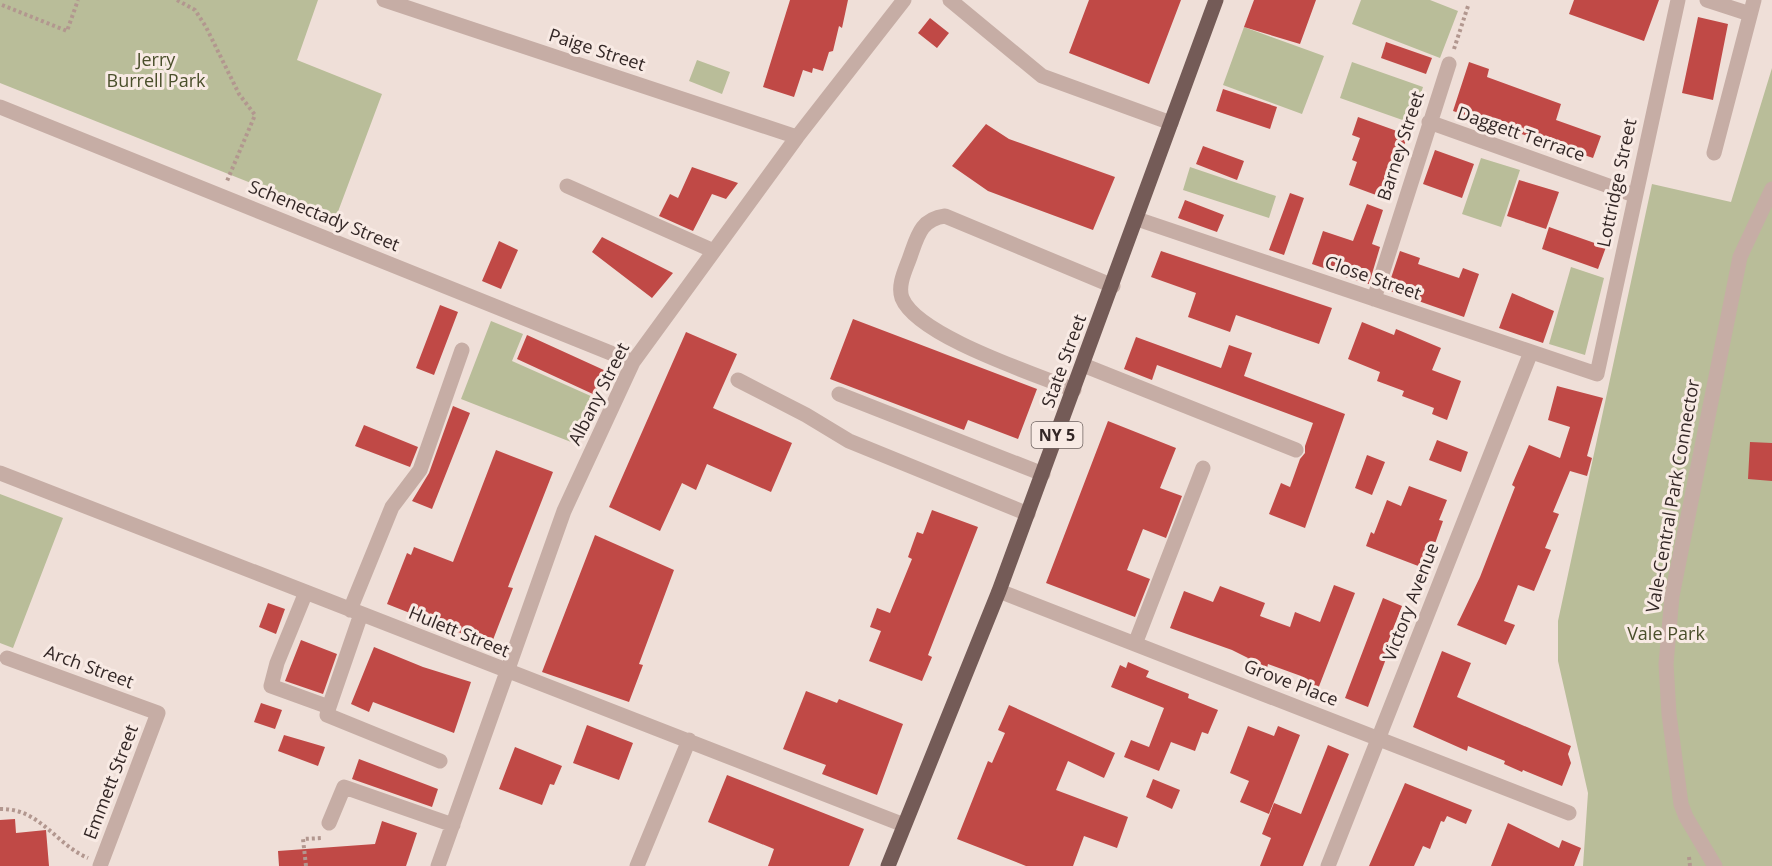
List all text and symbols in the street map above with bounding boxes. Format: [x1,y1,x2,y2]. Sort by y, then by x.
street label: Paige Street [546,22,649,76]
park label: Jerry Burrell Park [107,47,206,92]
street label: Barney Street [1371,88,1429,204]
street label: Daggett Terrace [1454,100,1588,166]
street label: Lottridge Street [1591,116,1641,249]
street label: Schenectady Street [245,174,403,256]
street label: Close Street [1322,249,1425,305]
street label: State Street [1035,311,1091,411]
street label: Albany Street [562,338,634,449]
street label: Vale-Central Park Connector [1640,377,1704,614]
road number: NY 5 [1032,422,1082,448]
street label: Victory Avenue [1376,539,1444,664]
street label: Hulett Street [405,600,513,662]
park label: Vale Park [1627,621,1705,645]
street label: Arch Street [41,639,137,693]
street label: Grove Place [1241,653,1342,711]
street label: Emmett Street [77,721,143,843]

